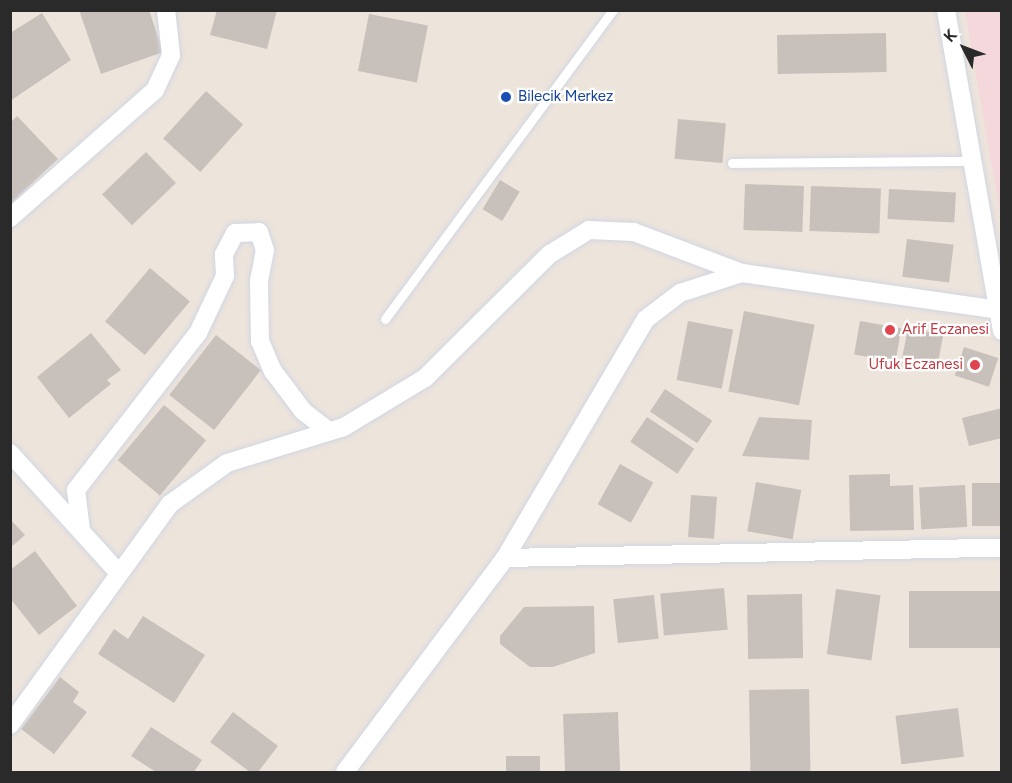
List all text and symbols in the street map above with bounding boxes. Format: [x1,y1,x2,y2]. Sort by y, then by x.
north arrow [934,18,994,78]
text: K [940,25,961,46]
place label: Bilecik Merkez [518,88,613,106]
marker: Bilecik Merkez [499,90,513,104]
place label: Arif Eczanesi [902,321,989,339]
marker: Arif Eczanesi [883,323,897,337]
place label: Ufuk Eczanesi [868,356,963,374]
marker: Ufuk Eczanesi [968,358,982,372]

